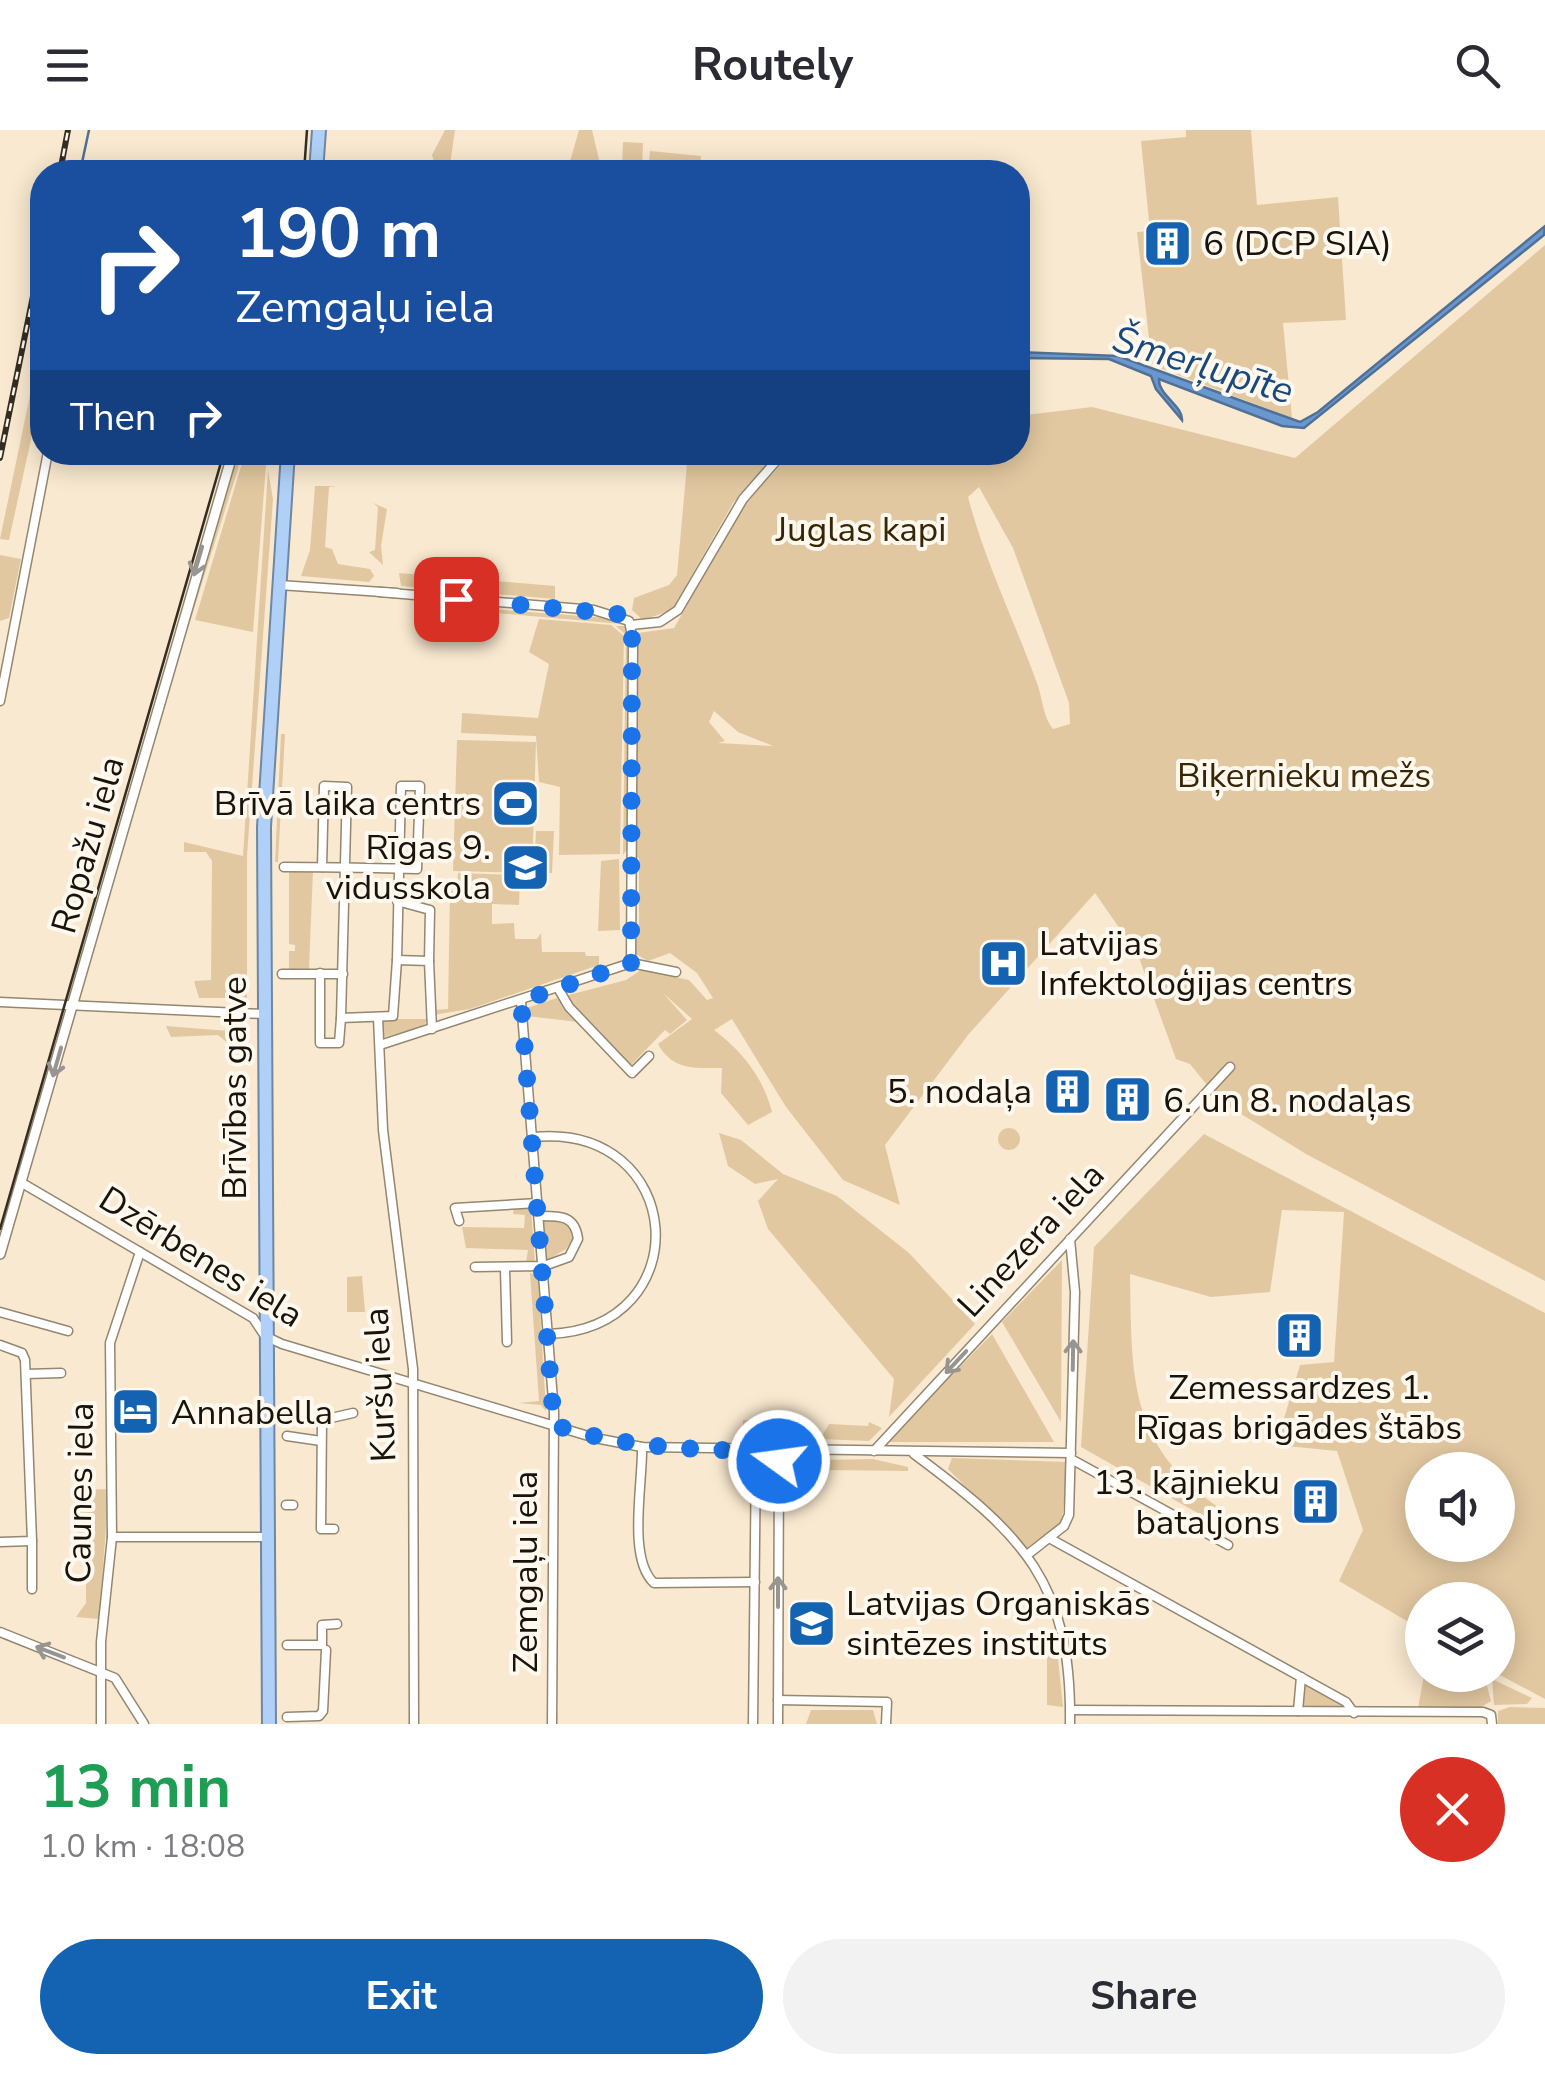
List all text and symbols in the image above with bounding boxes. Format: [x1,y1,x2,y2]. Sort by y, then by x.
text: Routely [692,35,853,96]
icon: menu [40,38,95,93]
icon: search [1450,38,1505,93]
text: 190 m [235,186,441,282]
icon: right [70,200,200,330]
building icon: 6 (DCP SIA) [1142,217,1194,269]
place label: 6 (DCP SIA) [1203,220,1392,267]
text: Zemgaļu iela [235,277,495,338]
water label: Šmerļupīte [1106,313,1300,417]
icon: right [176,390,231,445]
text: Then [70,392,156,443]
park label: Juglas kapi [775,506,946,553]
one-way arrow [188,545,206,576]
pin [414,557,499,642]
icon: arrive [429,572,484,627]
street label: Ropažu iela [40,751,136,939]
park label: Biķernieku mežs [1177,752,1431,799]
sports icon: Brīvā laika centrs [490,777,542,829]
place label: Brīvā laika centrs [214,780,481,827]
place label: Rīgas 9. vidusskola [326,824,491,911]
school or university icon: Rīgas 9. vidusskola [500,841,552,893]
place label: Latvijas Infektoloģijas centrs [1039,920,1353,1007]
hospital icon: Latvijas Infektoloģijas centrs [978,937,1030,989]
street label: Brīvības gatve [211,976,258,1200]
one-way arrow [47,1046,65,1077]
building icon: 5. nodaļa [1041,1065,1093,1117]
place label: 5. nodaļa [887,1068,1032,1115]
building icon: 6. un 8. nodaļas [1102,1074,1154,1126]
place label: 6. un 8. nodaļas [1163,1077,1412,1124]
street label: Linezera iela [947,1152,1115,1328]
street label: Dzērbenes iela [90,1176,312,1338]
street label: Kuršu iela [352,1307,408,1463]
building icon: Zemessardzes 1. Rīgas brigādes štābs [1273,1309,1325,1361]
one-way arrow [1064,1340,1082,1372]
one-way arrow [944,1349,968,1373]
place label: Zemessardzes 1. Rīgas brigādes štābs [1136,1364,1462,1451]
hotel icon: Annabella [110,1386,162,1438]
place label: Annabella [171,1389,333,1436]
street label: Caunes iela [55,1402,105,1584]
position arrow [727,1409,831,1513]
map controls [1405,1452,1515,1692]
button: sound [1405,1452,1515,1562]
place label: 13. kājnieku bataljons [1093,1459,1280,1546]
street label: Zemgaļu iela [502,1471,549,1673]
building icon: 13. kājnieku bataljons [1289,1476,1341,1528]
one-way arrow [768,1576,788,1608]
place label: Latvijas Organiskās sintēzes institūts [846,1580,1151,1667]
button: layers [1405,1582,1515,1692]
school or university icon: Latvijas Organiskās sintēzes institūts [785,1597,837,1649]
one-way arrow [36,1641,66,1659]
text: 13 min [40,1746,231,1828]
button: close [1400,1757,1505,1862]
text: 1.0 km · 18:08 [40,1825,245,1868]
button: Exit [40,1939,763,2054]
button: Share [783,1939,1505,2054]

